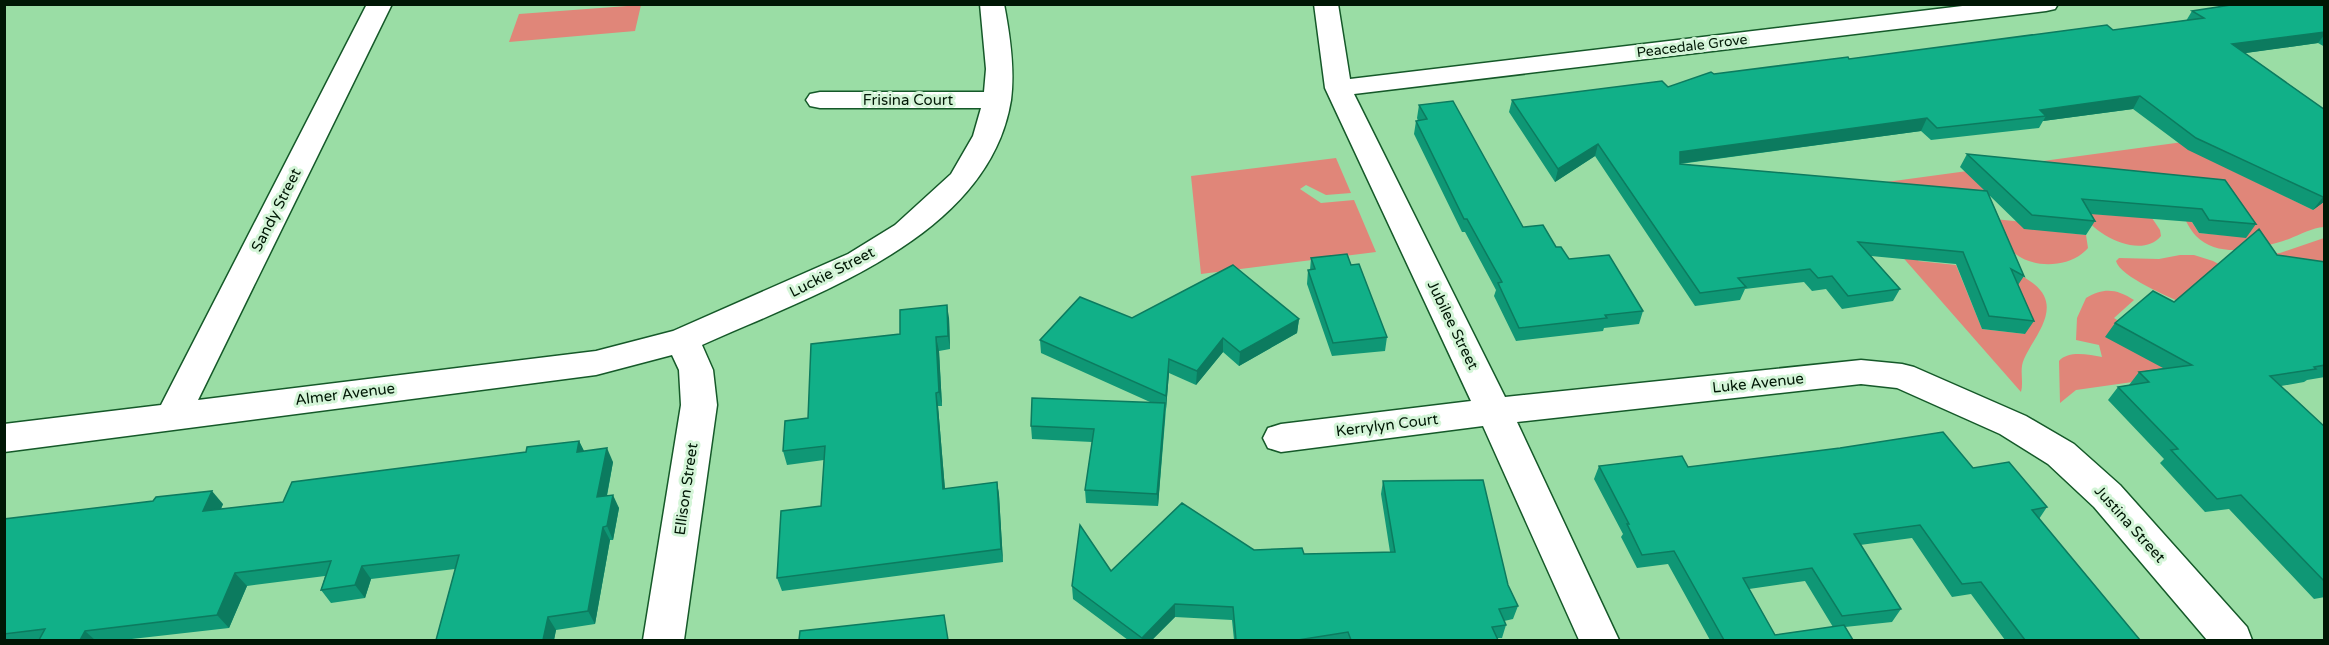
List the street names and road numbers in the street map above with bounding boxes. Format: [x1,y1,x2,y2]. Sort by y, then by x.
street label: Peacedale Grove [1636,31,1748,61]
street label: Frisina Court [863,91,954,109]
street label: Sandy Street [247,165,305,255]
street label: Luckie Street [787,243,878,301]
street label: Jubilee Street [1424,278,1482,373]
street label: Luke Avenue [1711,369,1805,397]
street label: Almer Avenue [294,379,396,409]
street label: Kerrylyn Court [1335,410,1439,440]
street label: Ellison Street [671,441,701,536]
street label: Justina Street [2091,482,2169,566]

